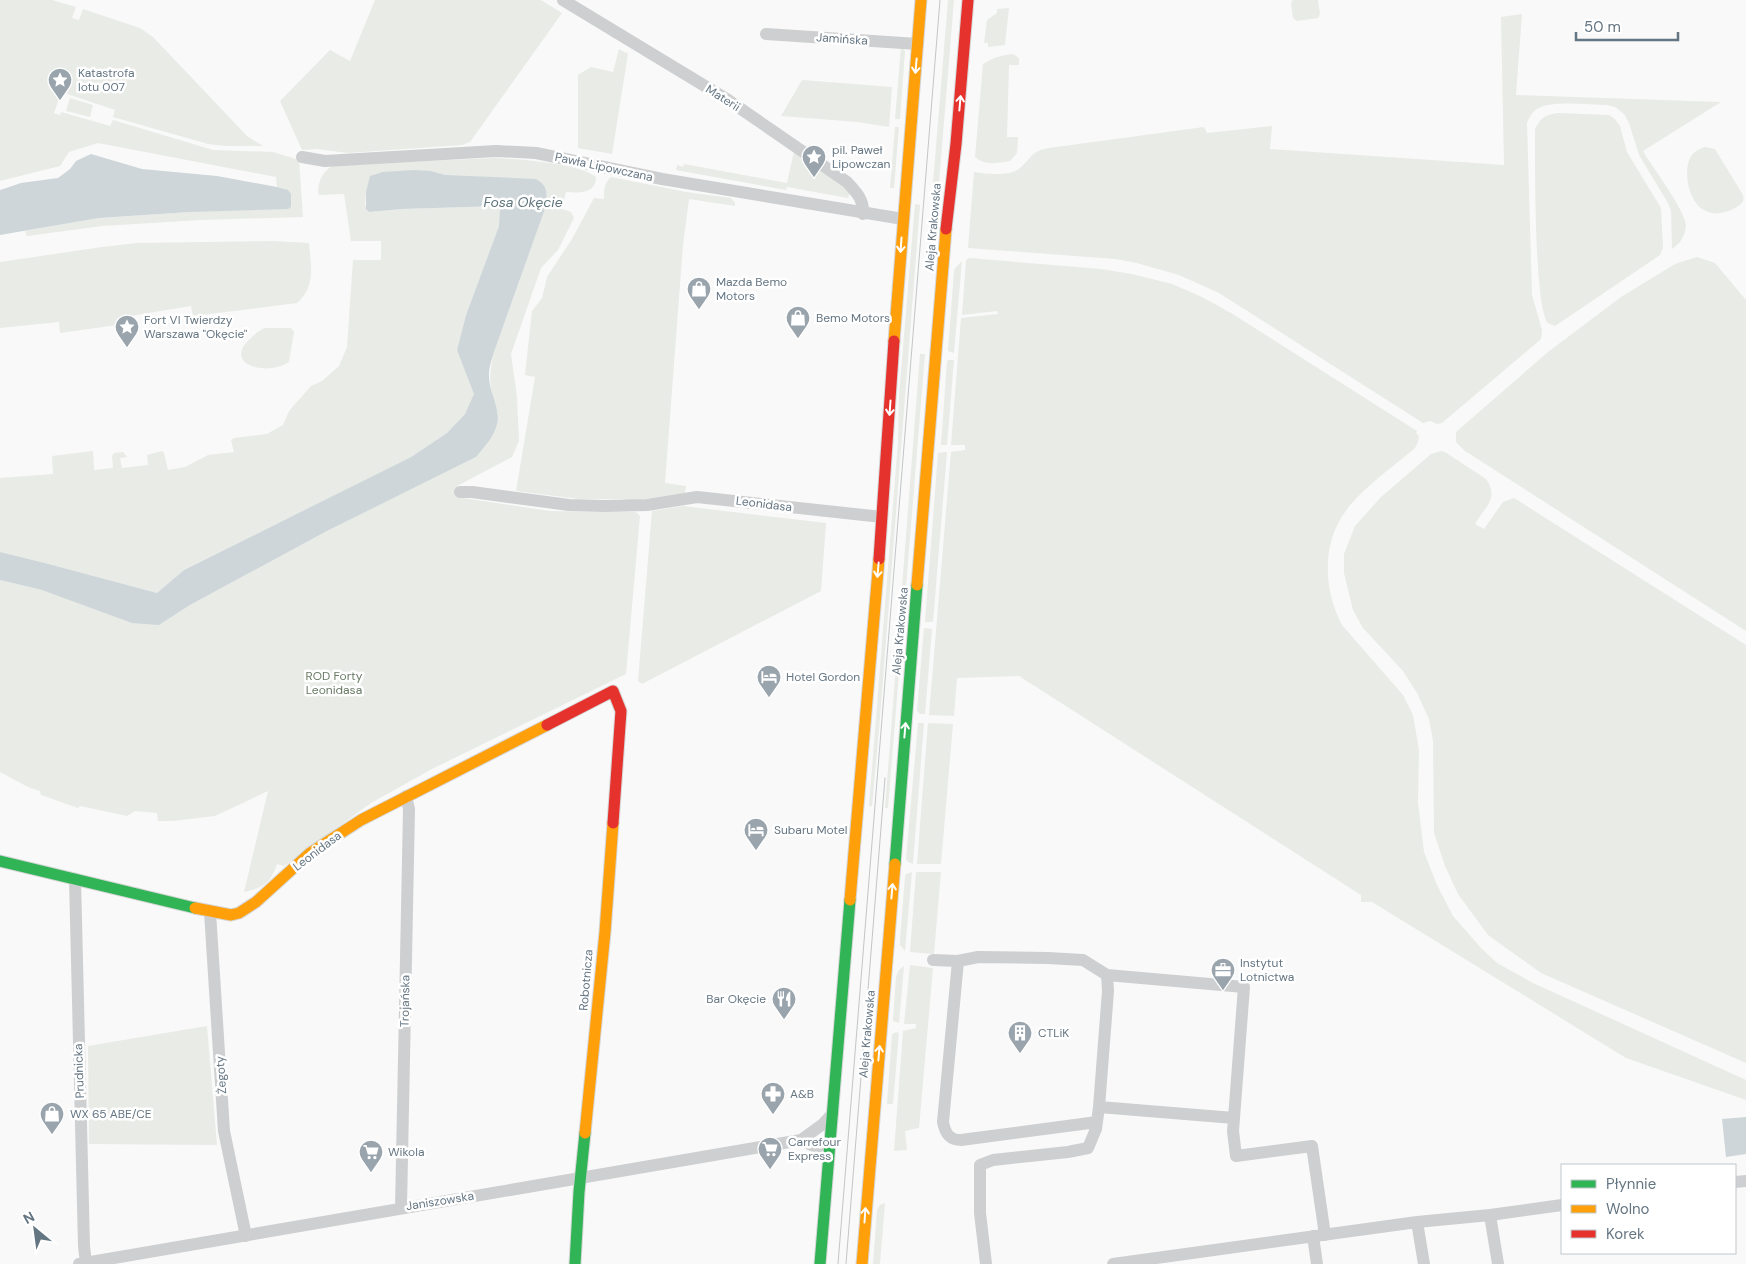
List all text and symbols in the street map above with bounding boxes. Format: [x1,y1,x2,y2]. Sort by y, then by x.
scale bar [1576,10,1678,42]
text: 50 m [1584,17,1621,37]
street label: Jamińska [816,29,868,49]
one-way arrow [911,58,920,74]
place label: Katastrofa lotu 007 [78,65,135,95]
place icon: Katastrofa lotu 007 [47,67,73,101]
street label: Materii [703,81,743,115]
one-way arrow [955,95,964,111]
place label: pil. Paweł Lipowczan [832,142,890,172]
place icon: pil. Paweł Lipowczan [801,144,827,178]
street label: Pawła Lipowczana [554,149,654,185]
street label: Aleja Krakowska [921,182,945,272]
water label: Fosa Okęcie [483,193,563,211]
one-way arrow [896,237,906,253]
place label: Mazda Bemo Motors [716,274,787,304]
shop icon: Mazda Bemo Motors [686,276,712,310]
shop icon: Bemo Motors [785,305,811,339]
place label: Bemo Motors [816,310,890,326]
place label: Fort VI Twierdzy Warszawa "Okęcie" [144,312,248,342]
place icon: Fort VI Twierdzy Warszawa "Okęcie" [114,314,140,348]
one-way arrow [885,399,894,415]
street label: Leonidasa [735,493,793,515]
one-way arrow [873,561,883,577]
street label: Aleja Krakowska [888,586,912,676]
hotel icon: Hotel Gordon [756,664,782,698]
park label: ROD Forty Leonidasa [306,668,363,698]
place label: Hotel Gordon [786,669,860,685]
one-way arrow [901,722,910,738]
hotel icon: Subaru Motel [743,817,769,851]
place label: Subaru Motel [774,822,847,838]
street label: Leonidasa [290,828,344,874]
one-way arrow [887,884,897,900]
street label: Robotnicza [575,949,597,1011]
place label: Instytut Lotnictwa [1240,955,1294,985]
office icon: Instytut Lotnictwa [1210,957,1236,991]
street label: Trojańska [397,975,413,1027]
restaurant icon: Bar Okęcie [771,986,797,1020]
street label: Aleja Krakowska [855,989,879,1079]
place label: Bar Okęcie [706,991,766,1007]
building icon: CTLiK [1007,1020,1033,1054]
place label: CTLiK [1038,1025,1069,1041]
street label: Prudnicka [70,1043,88,1099]
one-way arrow [874,1046,884,1062]
street label: Żegoty [212,1055,230,1095]
pharmacy icon: A&B [760,1081,786,1115]
place label: A&B [790,1086,814,1102]
shop icon: WX 65 ABE/CE [39,1101,65,1135]
place label: WX 65 ABE/CE [70,1106,152,1122]
place label: Carrefour Express [788,1134,841,1164]
supermarket icon: Carrefour Express [757,1136,783,1170]
supermarket icon: Wikola [358,1139,384,1173]
place label: Wikola [388,1144,424,1160]
legend [1561,1164,1736,1254]
text: Płynnie [1606,1174,1656,1194]
street label: Janiszowska [405,1188,475,1214]
text: Wolno [1606,1199,1650,1219]
north arrow [10,1204,60,1254]
text: N [20,1207,38,1228]
one-way arrow [861,1208,870,1224]
text: Korek [1606,1224,1645,1244]

